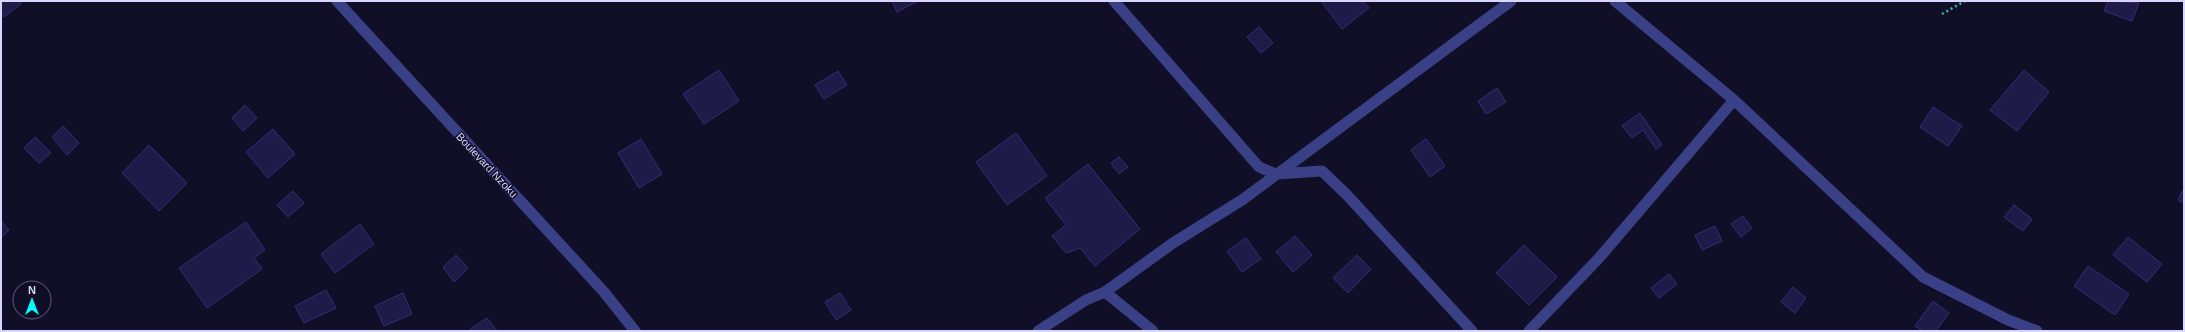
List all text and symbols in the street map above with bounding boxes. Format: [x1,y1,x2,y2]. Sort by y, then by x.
street label: Boulevard Nzoku [454,130,520,200]
north arrow [12,280,52,320]
text: N [28,284,36,296]

